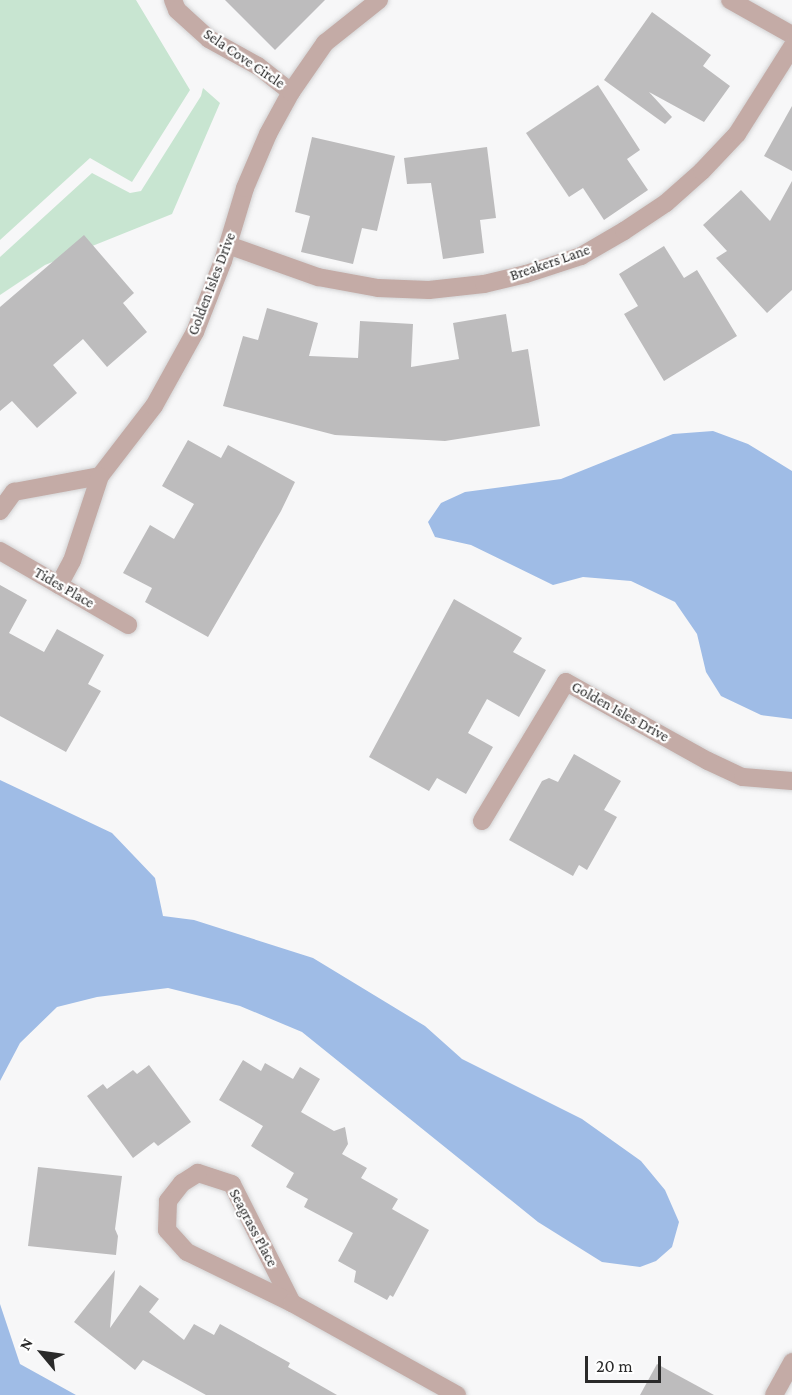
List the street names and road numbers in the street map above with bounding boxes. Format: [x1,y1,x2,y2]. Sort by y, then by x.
street label: Sela Cove Circle [200,25,288,93]
street label: Golden Isles Drive [184,230,240,338]
street label: Breakers Lane [508,241,592,285]
street label: Tides Place [31,564,97,612]
street label: Golden Isles Drive [568,678,672,746]
street label: Seagrass Place [225,1186,281,1270]

